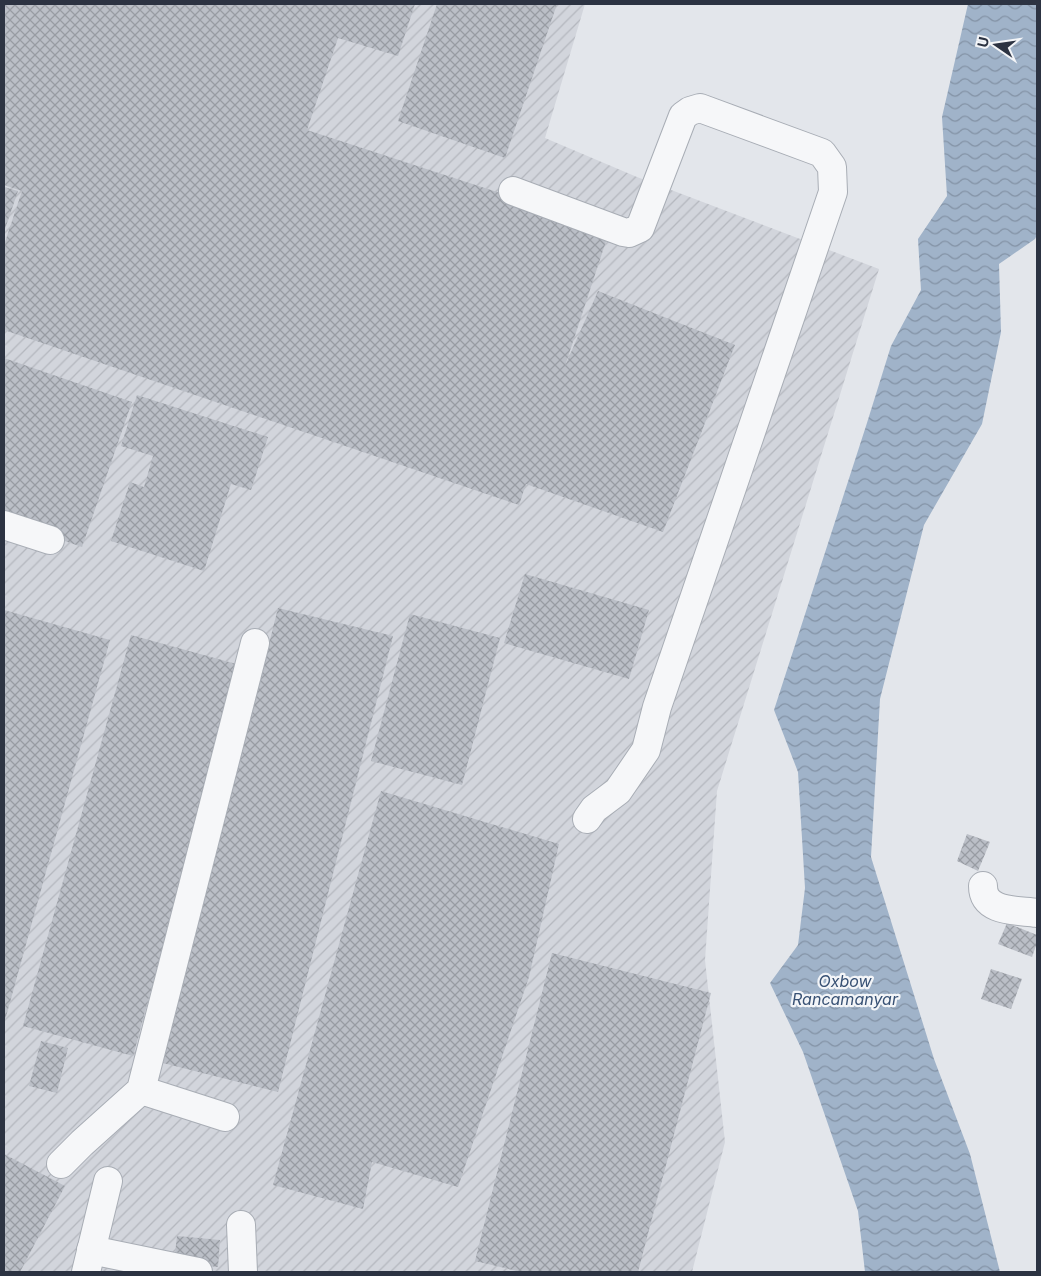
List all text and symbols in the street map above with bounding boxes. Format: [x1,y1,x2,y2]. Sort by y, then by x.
north arrow [971,20,1021,70]
text: U [973,35,992,49]
water label: Oxbow Rancamanyar [792,971,899,1009]

